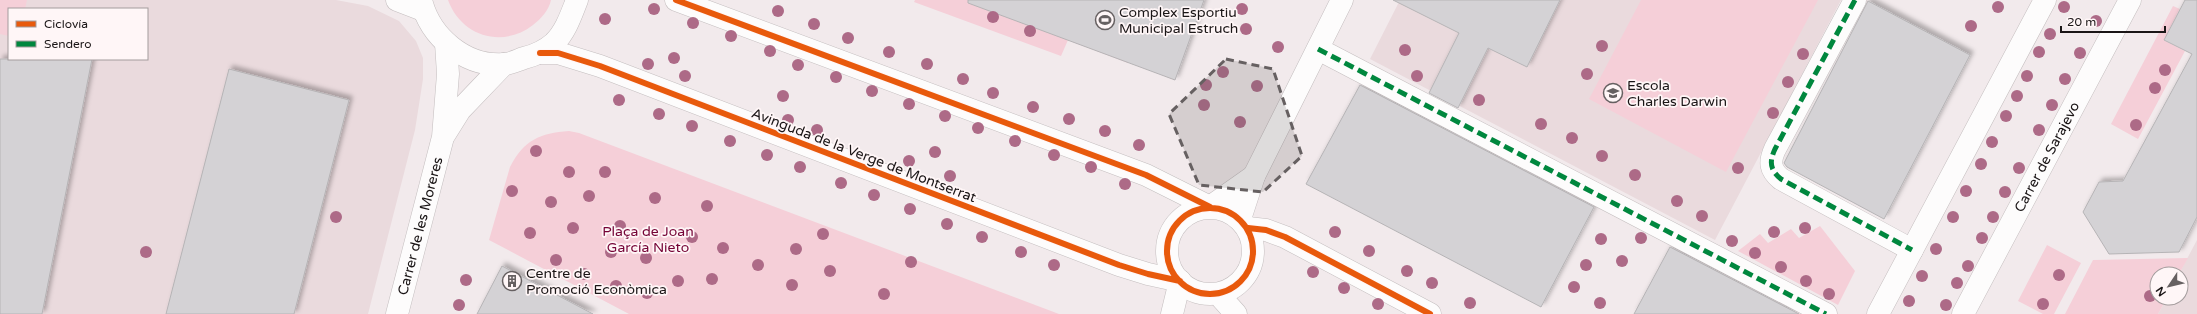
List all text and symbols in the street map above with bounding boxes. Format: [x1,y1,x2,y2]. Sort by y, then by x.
place label: Complex Esportiu Municipal Estruch [1119,4,1238,37]
legend [8,8,148,60]
scale bar [2061,8,2165,34]
sports icon: Complex Esportiu Municipal Estruch [1094,9,1116,31]
text: 20 m [2067,15,2096,29]
text: Ciclovía [44,17,88,31]
text: Sendero [44,37,92,51]
place label: Escola Charles Darwin [1627,77,1727,110]
school or university icon: Escola Charles Darwin [1602,82,1624,104]
street label: Carrer de Sarajevo [2011,99,2083,215]
street label: Avinguda de la Verge de Montserrat [749,105,979,207]
street label: Carrer de les Moreres [394,155,447,297]
park label: Plaça de Joan García Nieto [602,223,694,256]
place label: Centre de Promoció Econòmica [526,265,667,298]
north arrow [2149,266,2189,306]
building icon: Centre de Promoció Econòmica [501,270,523,292]
text: N [2153,284,2169,299]

